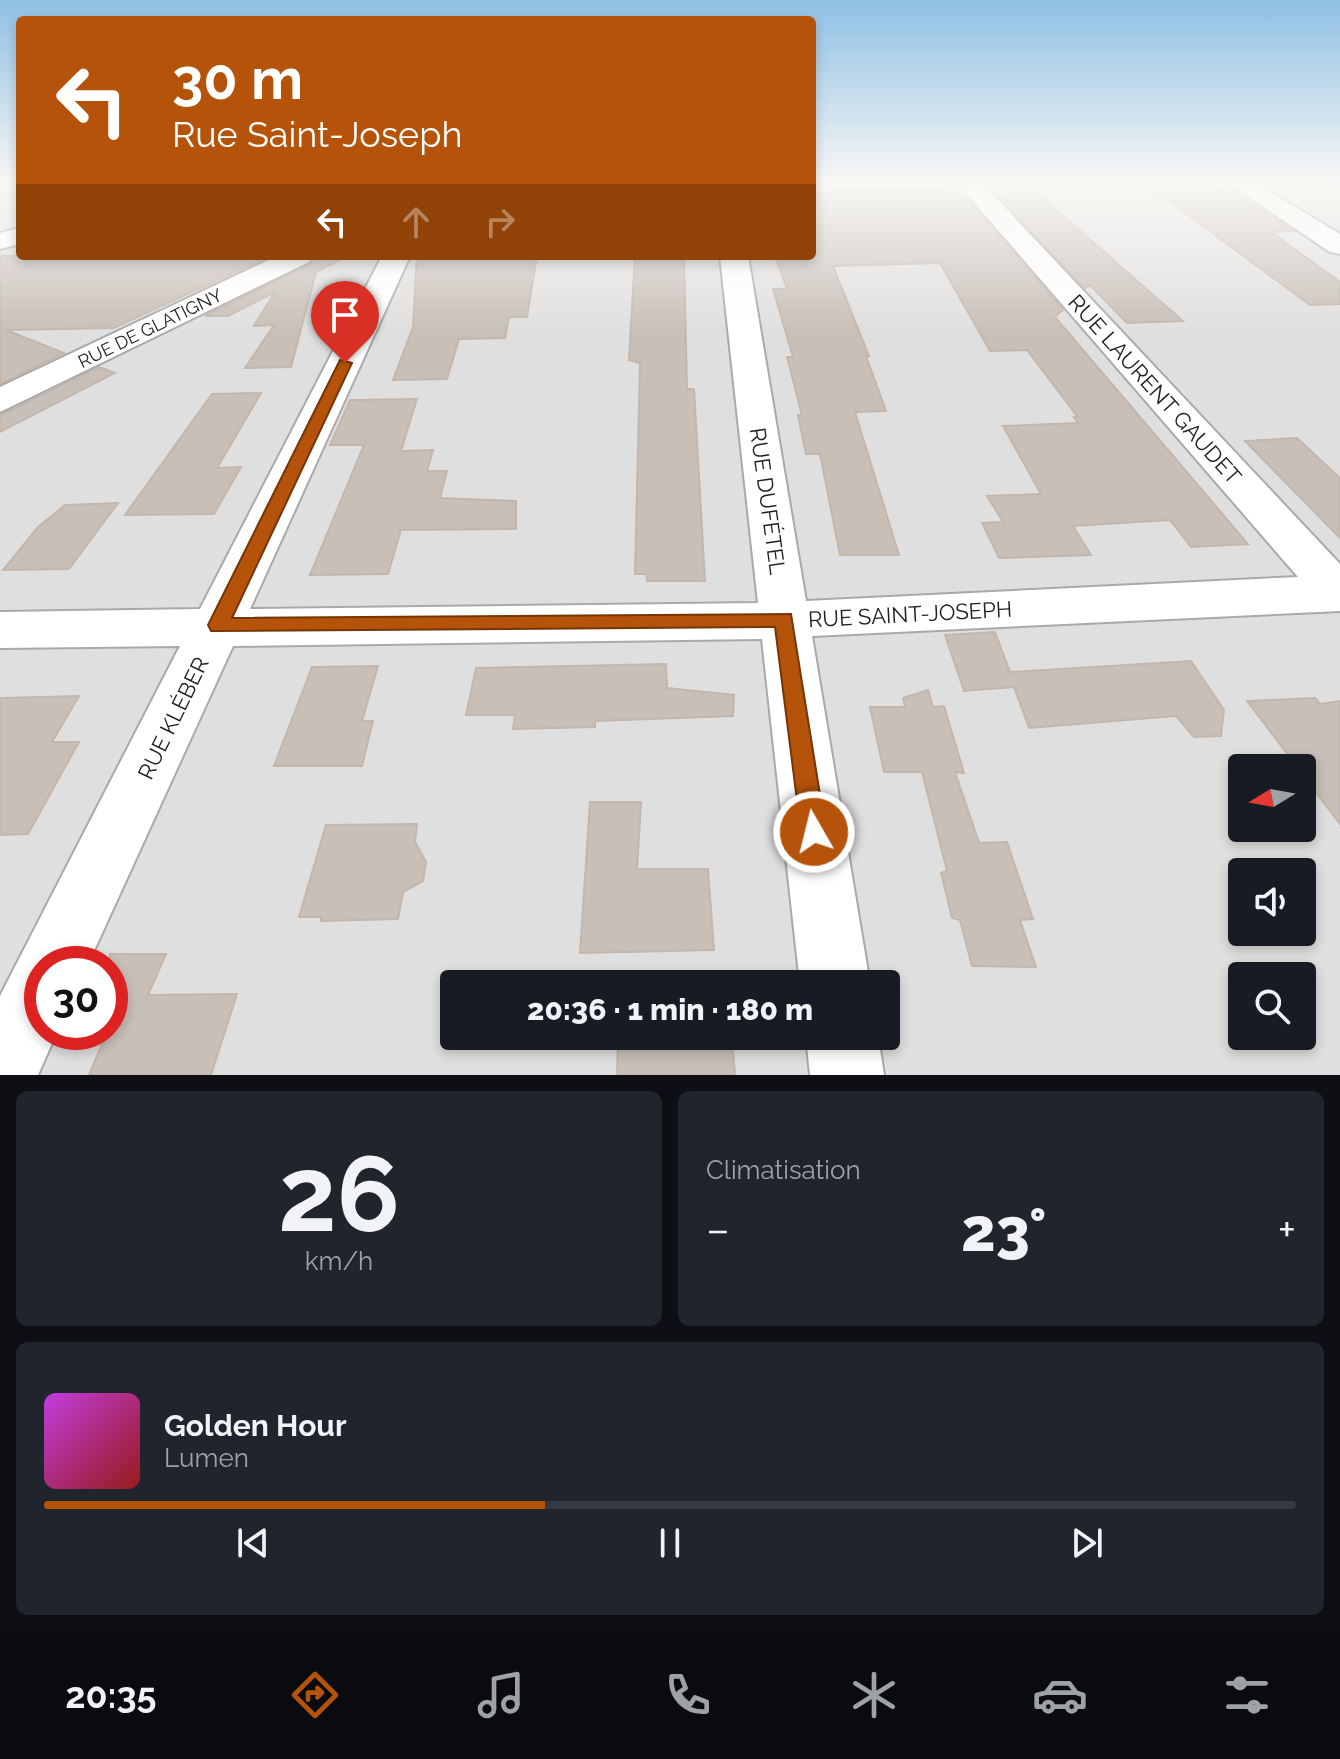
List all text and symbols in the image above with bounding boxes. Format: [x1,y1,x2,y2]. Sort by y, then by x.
text: 30 m [172,46,303,112]
icon: left [40,48,144,152]
text: Rue Saint-Joseph [172,113,462,155]
icon: left [310,200,354,244]
icon: ahead [394,200,438,244]
icon: right [478,200,522,244]
pin [311,281,379,363]
street label: RUE DE GLATIGNY [75,284,226,372]
street label: RUE LAURENT GAUDET [1063,289,1247,489]
icon: arrive [323,293,367,337]
street label: RUE DUFÉTEL [745,426,791,576]
street label: RUE SAINT-JOSEPH [807,596,1013,632]
street label: RUE KLÉBER [132,653,214,783]
north arrow [1228,754,1316,842]
map controls [1228,754,1316,1050]
position arrow [772,790,856,874]
button: sound [1228,858,1316,946]
speed limit sign: 30 [24,946,128,1050]
button: search [1228,962,1316,1050]
text: 20:36 · 1 min · 180 m [527,992,813,1027]
text: 26 [278,1133,400,1255]
text: Climatisation [706,1155,861,1185]
text: 23° [961,1195,1047,1265]
text: − [706,1204,730,1255]
text: + [1278,1204,1296,1255]
text: km/h [305,1246,373,1276]
text: Golden Hour [164,1408,347,1443]
text: Lumen [164,1443,249,1473]
icon: previous [231,1521,275,1565]
icon: pause [648,1521,692,1565]
icon: next [1065,1521,1109,1565]
icon: directions [287,1667,343,1723]
icon: music [473,1667,529,1723]
icon: phone [660,1667,716,1723]
icon: climate [846,1667,902,1723]
icon: car [1032,1667,1088,1723]
icon: filters [1219,1667,1275,1723]
text: 20:35 [65,1674,157,1716]

